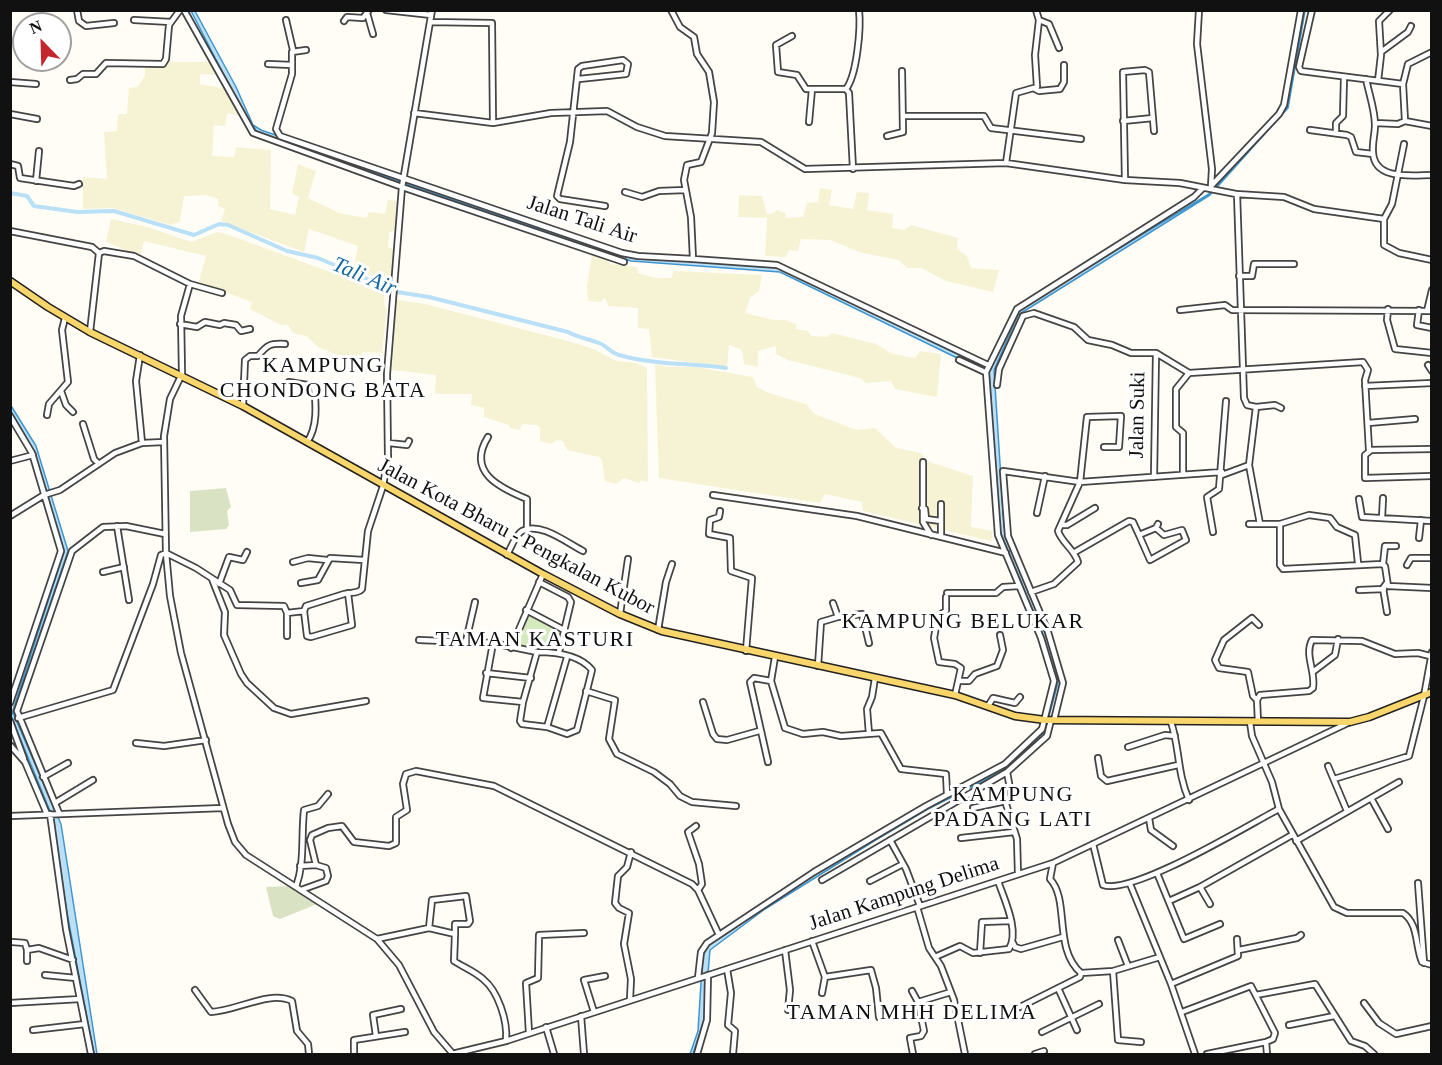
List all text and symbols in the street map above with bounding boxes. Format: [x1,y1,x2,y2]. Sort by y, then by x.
north arrow [12,12,72,72]
text: N [27,17,44,37]
street label: Jalan Tali Air [524,190,640,250]
water label: Tali Air [328,252,400,302]
district label: KAMPUNG CHONDONG BATA [220,353,426,404]
street label: Jalan Suki [1125,371,1151,459]
street label: Jalan Kota Bharu - Pengkalan Kubor [373,453,659,621]
district label: KAMPUNG BELUKAR [841,609,1085,635]
district label: TAMAN KASTURI [435,627,635,653]
district label: KAMPUNG PADANG LATI [933,782,1093,834]
street label: Jalan Kampung Delima [806,851,1002,937]
district label: TAMAN MHH DELIMA [787,1000,1037,1026]

